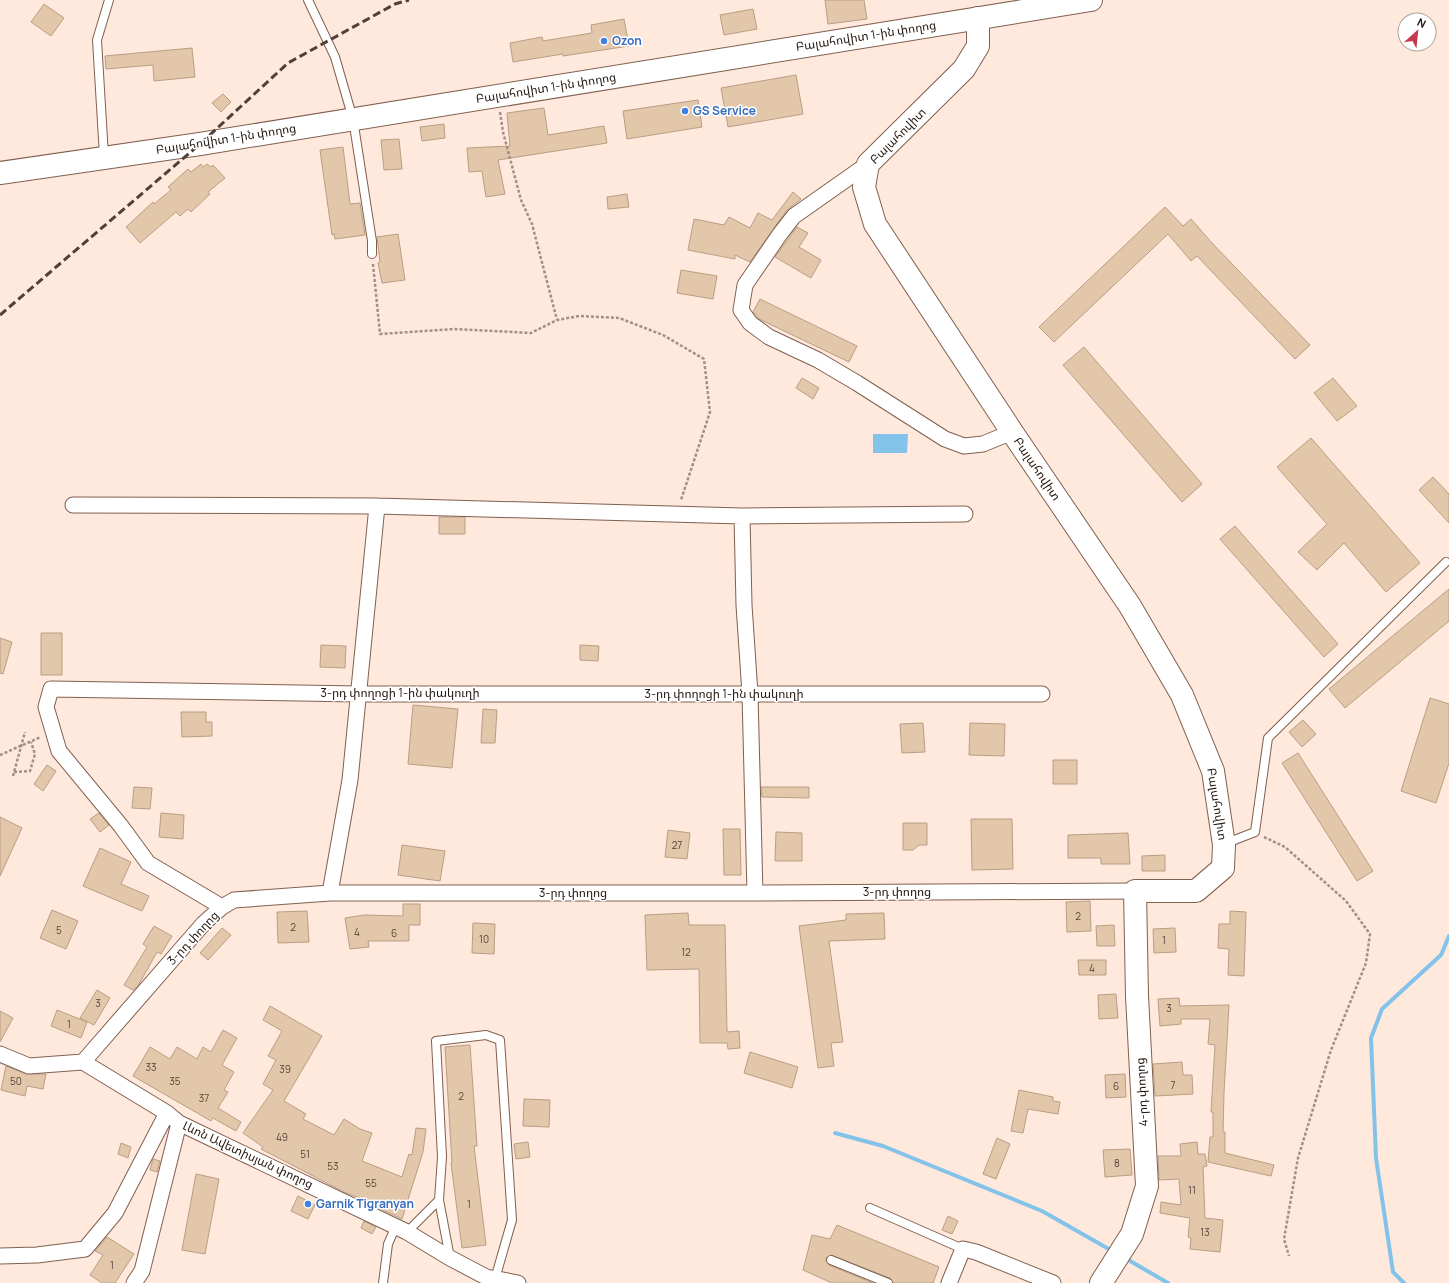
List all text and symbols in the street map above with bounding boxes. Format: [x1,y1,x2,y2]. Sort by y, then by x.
north arrow [1397,12,1437,52]
text: N [1415,14,1429,31]
street label: Բալահովիտ 1-ին փողոց [795,16,937,55]
place label: Ozon [612,32,642,49]
marker: Ozon [599,36,609,46]
street label: Բալահովիտ 1-ին փողոց [475,68,617,107]
place label: GS Service [693,102,756,119]
street label: Բալահովիտ [866,104,930,168]
marker: GS Service [680,106,690,116]
street label: Բալահովիտ 1-ին փողոց [155,119,297,158]
street label: Բալահովիտ [1010,434,1065,504]
street label: 3-րդ փողոցի 1-ին փակուղի [320,684,480,701]
street label: 3-րդ փողոցի 1-ին փակուղի [644,685,804,702]
street label: Բալահովիտ [1203,766,1232,841]
house number: 27 [672,838,682,852]
street label: 3-րդ փողոց [863,883,931,900]
street label: 3-րդ փողոց [539,884,607,901]
street label: 3-րդ փողոց [163,907,222,969]
house number: 2 [1075,909,1081,923]
house number: 2 [290,920,296,934]
house number: 5 [56,923,62,937]
house number: 4 [354,925,360,939]
house number: 6 [391,926,397,940]
house number: 10 [479,932,489,946]
house number: 1 [1162,933,1166,947]
house number: 12 [681,945,691,959]
house number: 4 [1089,961,1095,975]
house number: 3 [95,996,101,1010]
house number: 3 [1166,1001,1172,1015]
house number: 1 [67,1017,71,1031]
street label: 4-րդ փողոց [1131,1057,1152,1127]
house number: 33 [145,1060,157,1074]
house number: 39 [279,1062,291,1076]
house number: 50 [10,1074,22,1088]
house number: 35 [169,1074,181,1088]
house number: 7 [1170,1078,1176,1092]
house number: 6 [1113,1079,1119,1093]
house number: 2 [458,1089,464,1103]
house number: 37 [199,1091,209,1105]
street label: Լևոն Ավետիսյան փողոց [180,1117,316,1192]
house number: 49 [276,1130,288,1144]
house number: 51 [300,1147,310,1161]
house number: 8 [1114,1156,1120,1170]
house number: 53 [327,1159,339,1173]
house number: 55 [365,1176,377,1190]
house number: 11 [1188,1183,1196,1197]
place label: Garnik Tigranyan [316,1195,414,1212]
house number: 1 [467,1197,471,1211]
marker: Garnik Tigranyan [303,1199,313,1209]
house number: 13 [1200,1225,1210,1239]
house number: 1 [110,1258,114,1272]

